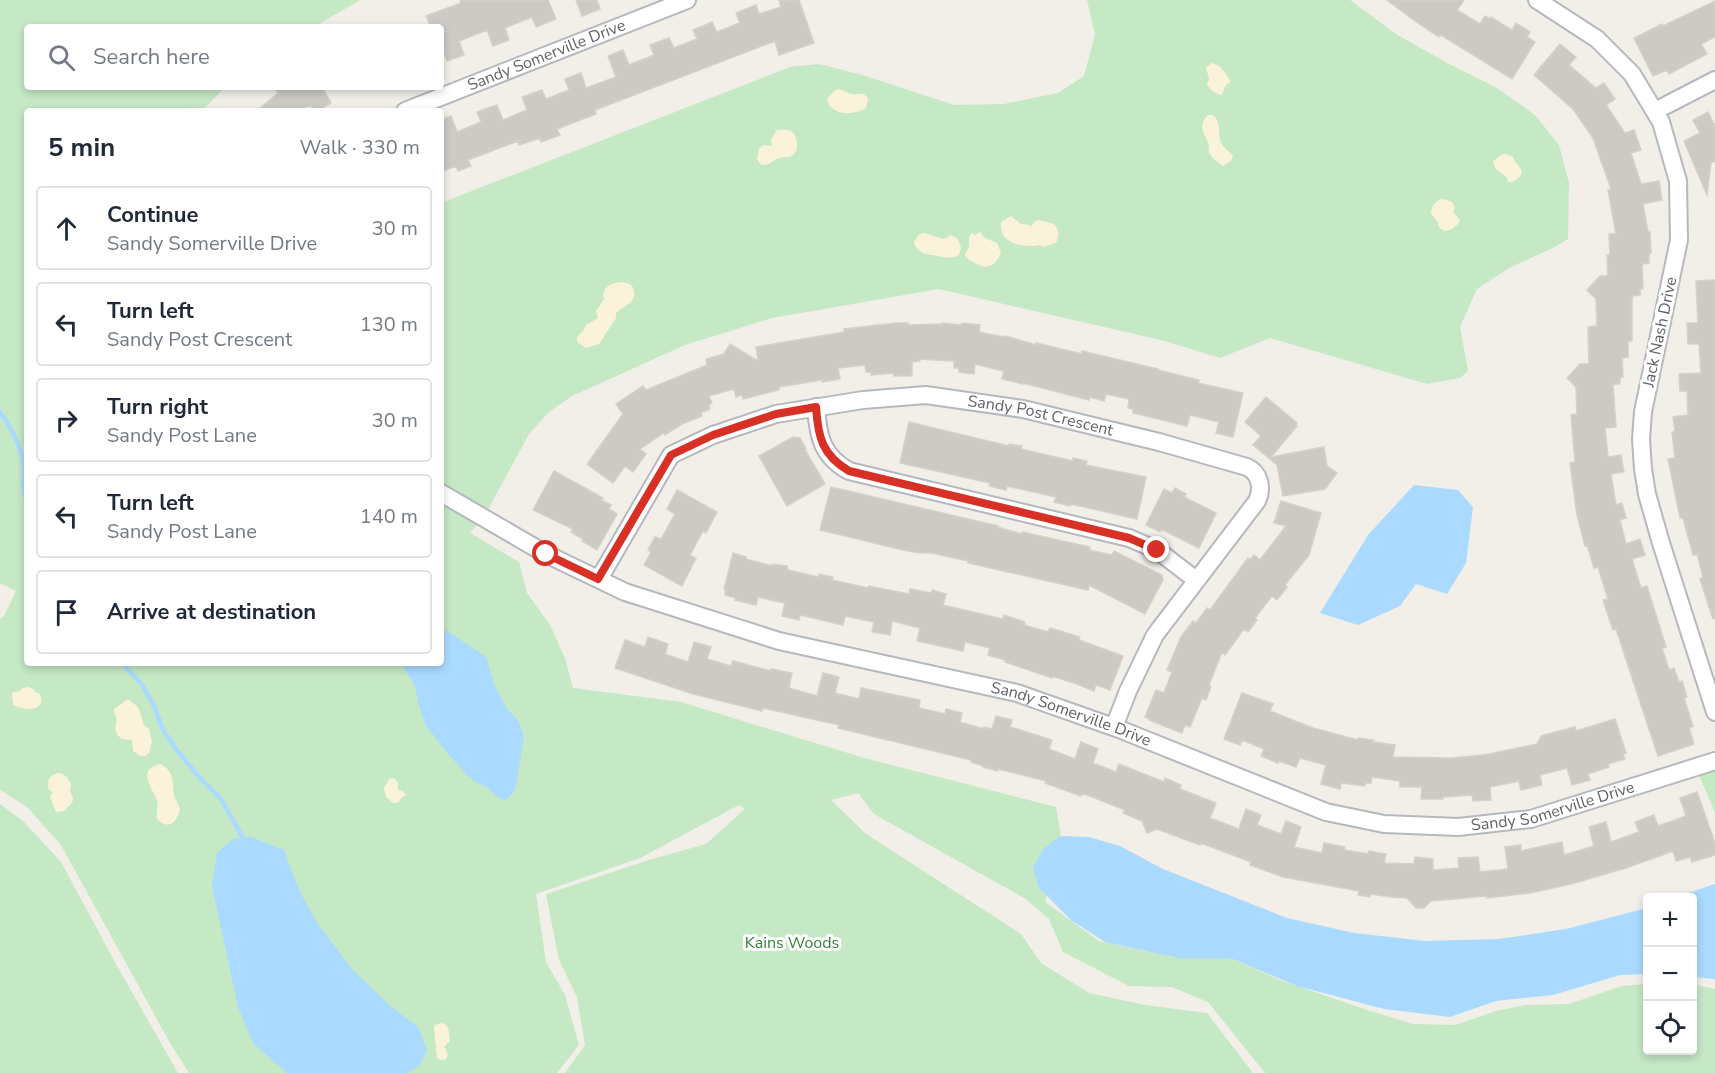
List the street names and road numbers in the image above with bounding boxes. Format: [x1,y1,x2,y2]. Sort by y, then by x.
street label: Sandy Somerville Drive [464,14,629,96]
street label: Jack Nash Drive [1637,275,1682,390]
street label: Sandy Post Crescent [966,390,1116,442]
street label: Sandy Somerville Drive [989,677,1154,752]
street label: Sandy Somerville Drive [1470,776,1637,837]

